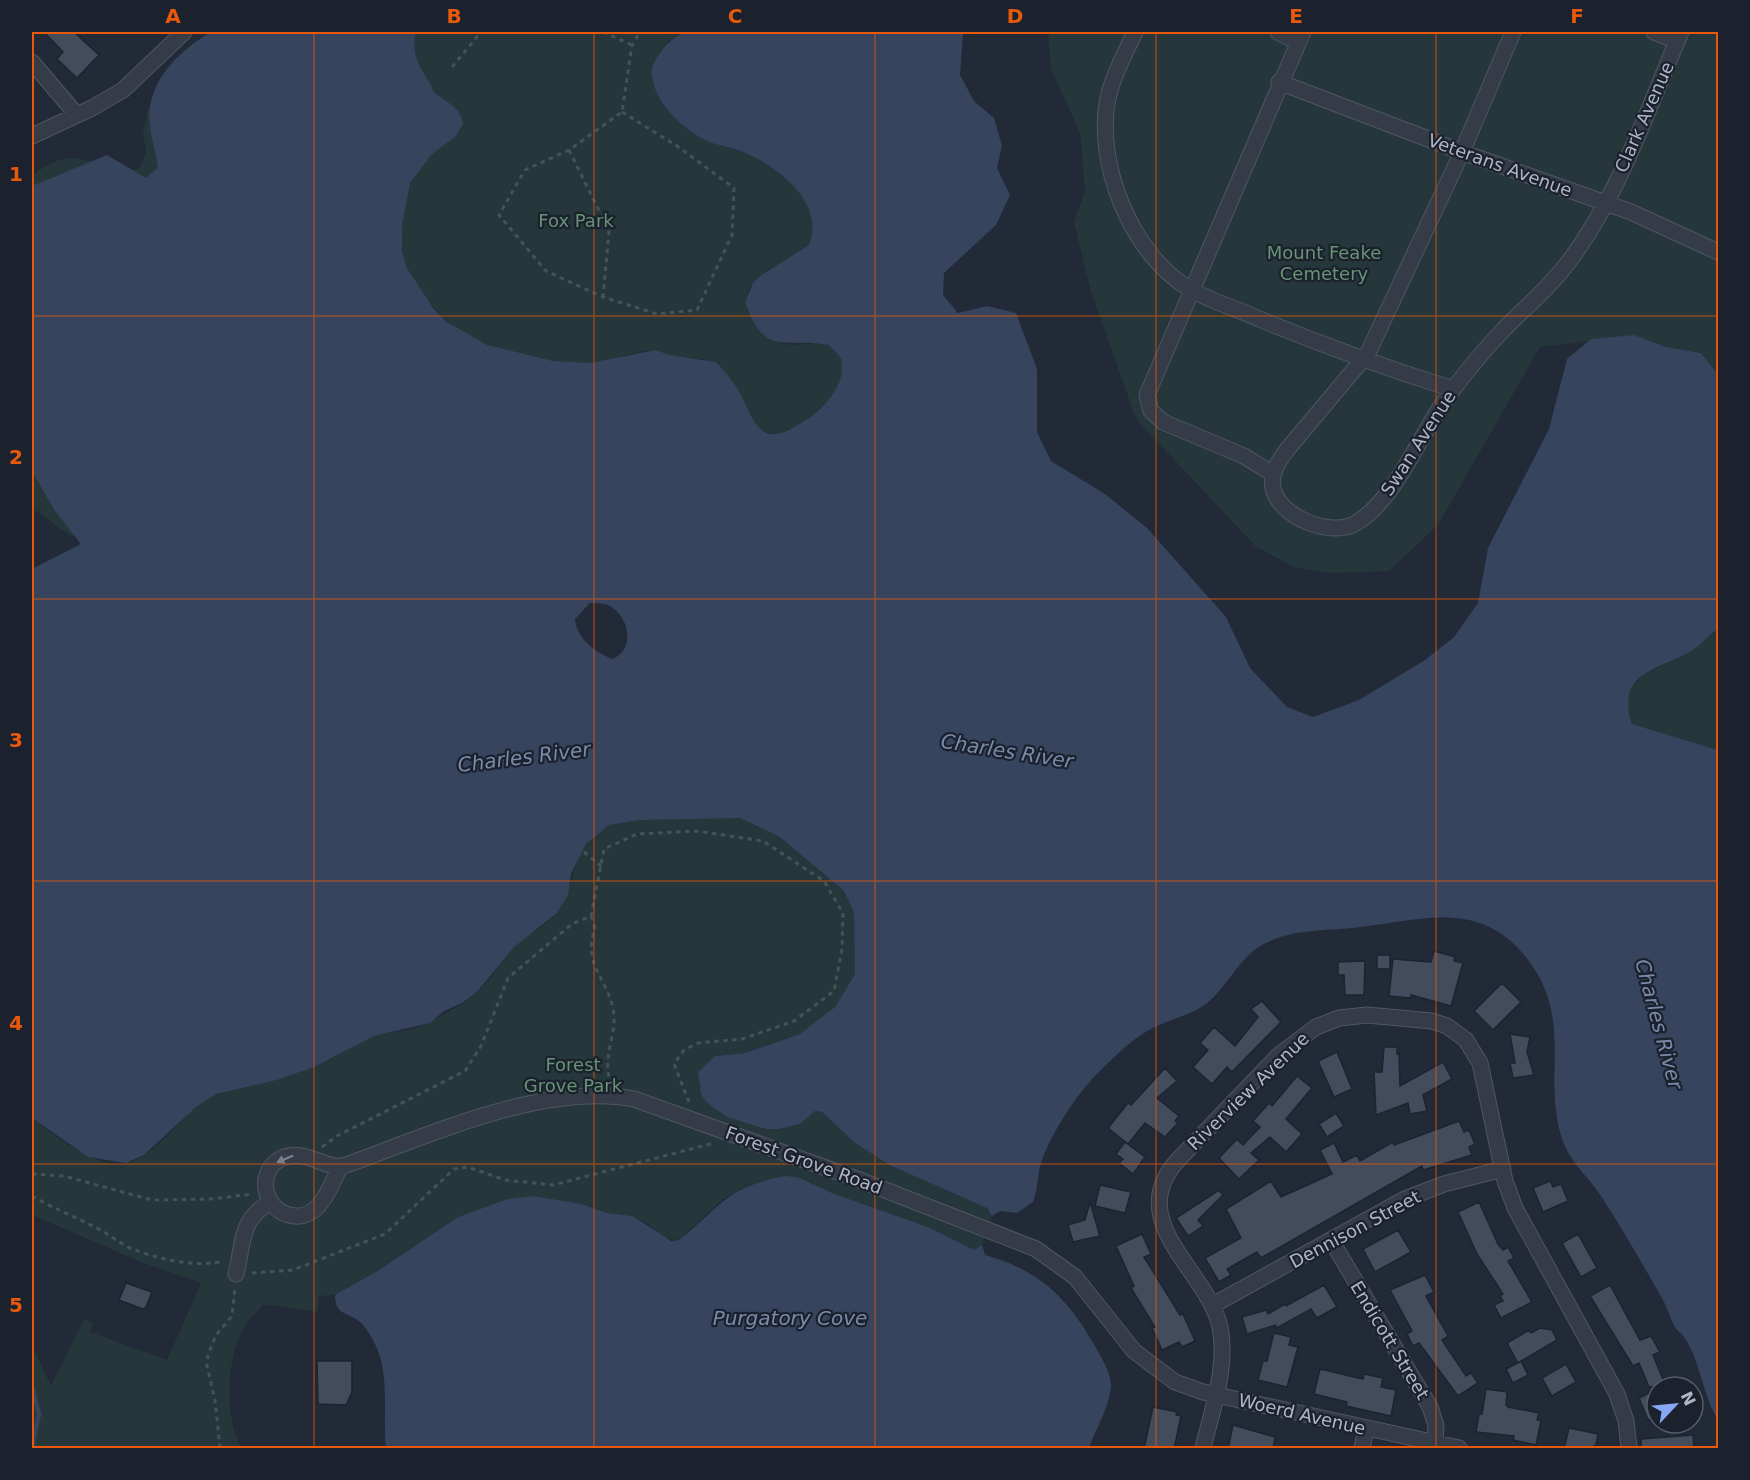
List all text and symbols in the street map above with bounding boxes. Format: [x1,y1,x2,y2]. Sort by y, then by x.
text: A [165,4,181,28]
text: B [446,4,462,28]
text: C [728,4,742,28]
text: D [1007,4,1023,28]
text: E [1289,4,1303,28]
text: F [1570,4,1584,28]
street label: Clark Avenue [1610,58,1678,176]
street label: Veterans Avenue [1425,129,1575,201]
text: 1 [9,162,23,186]
park label: Fox Park [538,210,614,231]
park label: Mount Feake Cemetery [1267,242,1381,284]
street label: Swan Avenue [1376,386,1460,500]
text: 2 [9,445,23,469]
text: 3 [9,728,23,752]
water label: Charles River [939,729,1077,774]
water label: Charles River [456,737,594,777]
water label: Charles River [1630,956,1688,1093]
text: 4 [9,1011,23,1035]
street label: Riverview Avenue [1183,1028,1313,1154]
park label: Forest Grove Park [524,1054,623,1096]
street label: Forest Grove Road [723,1122,885,1198]
one-way arrow [275,1154,293,1164]
street label: Dennison Street [1286,1186,1424,1272]
street label: Endicott Street [1346,1277,1434,1403]
text: 5 [9,1293,23,1317]
water label: Purgatory Cove [713,1306,867,1330]
north arrow [1645,1375,1705,1435]
text: N [1677,1388,1700,1409]
street label: Woerd Avenue [1236,1389,1368,1439]

